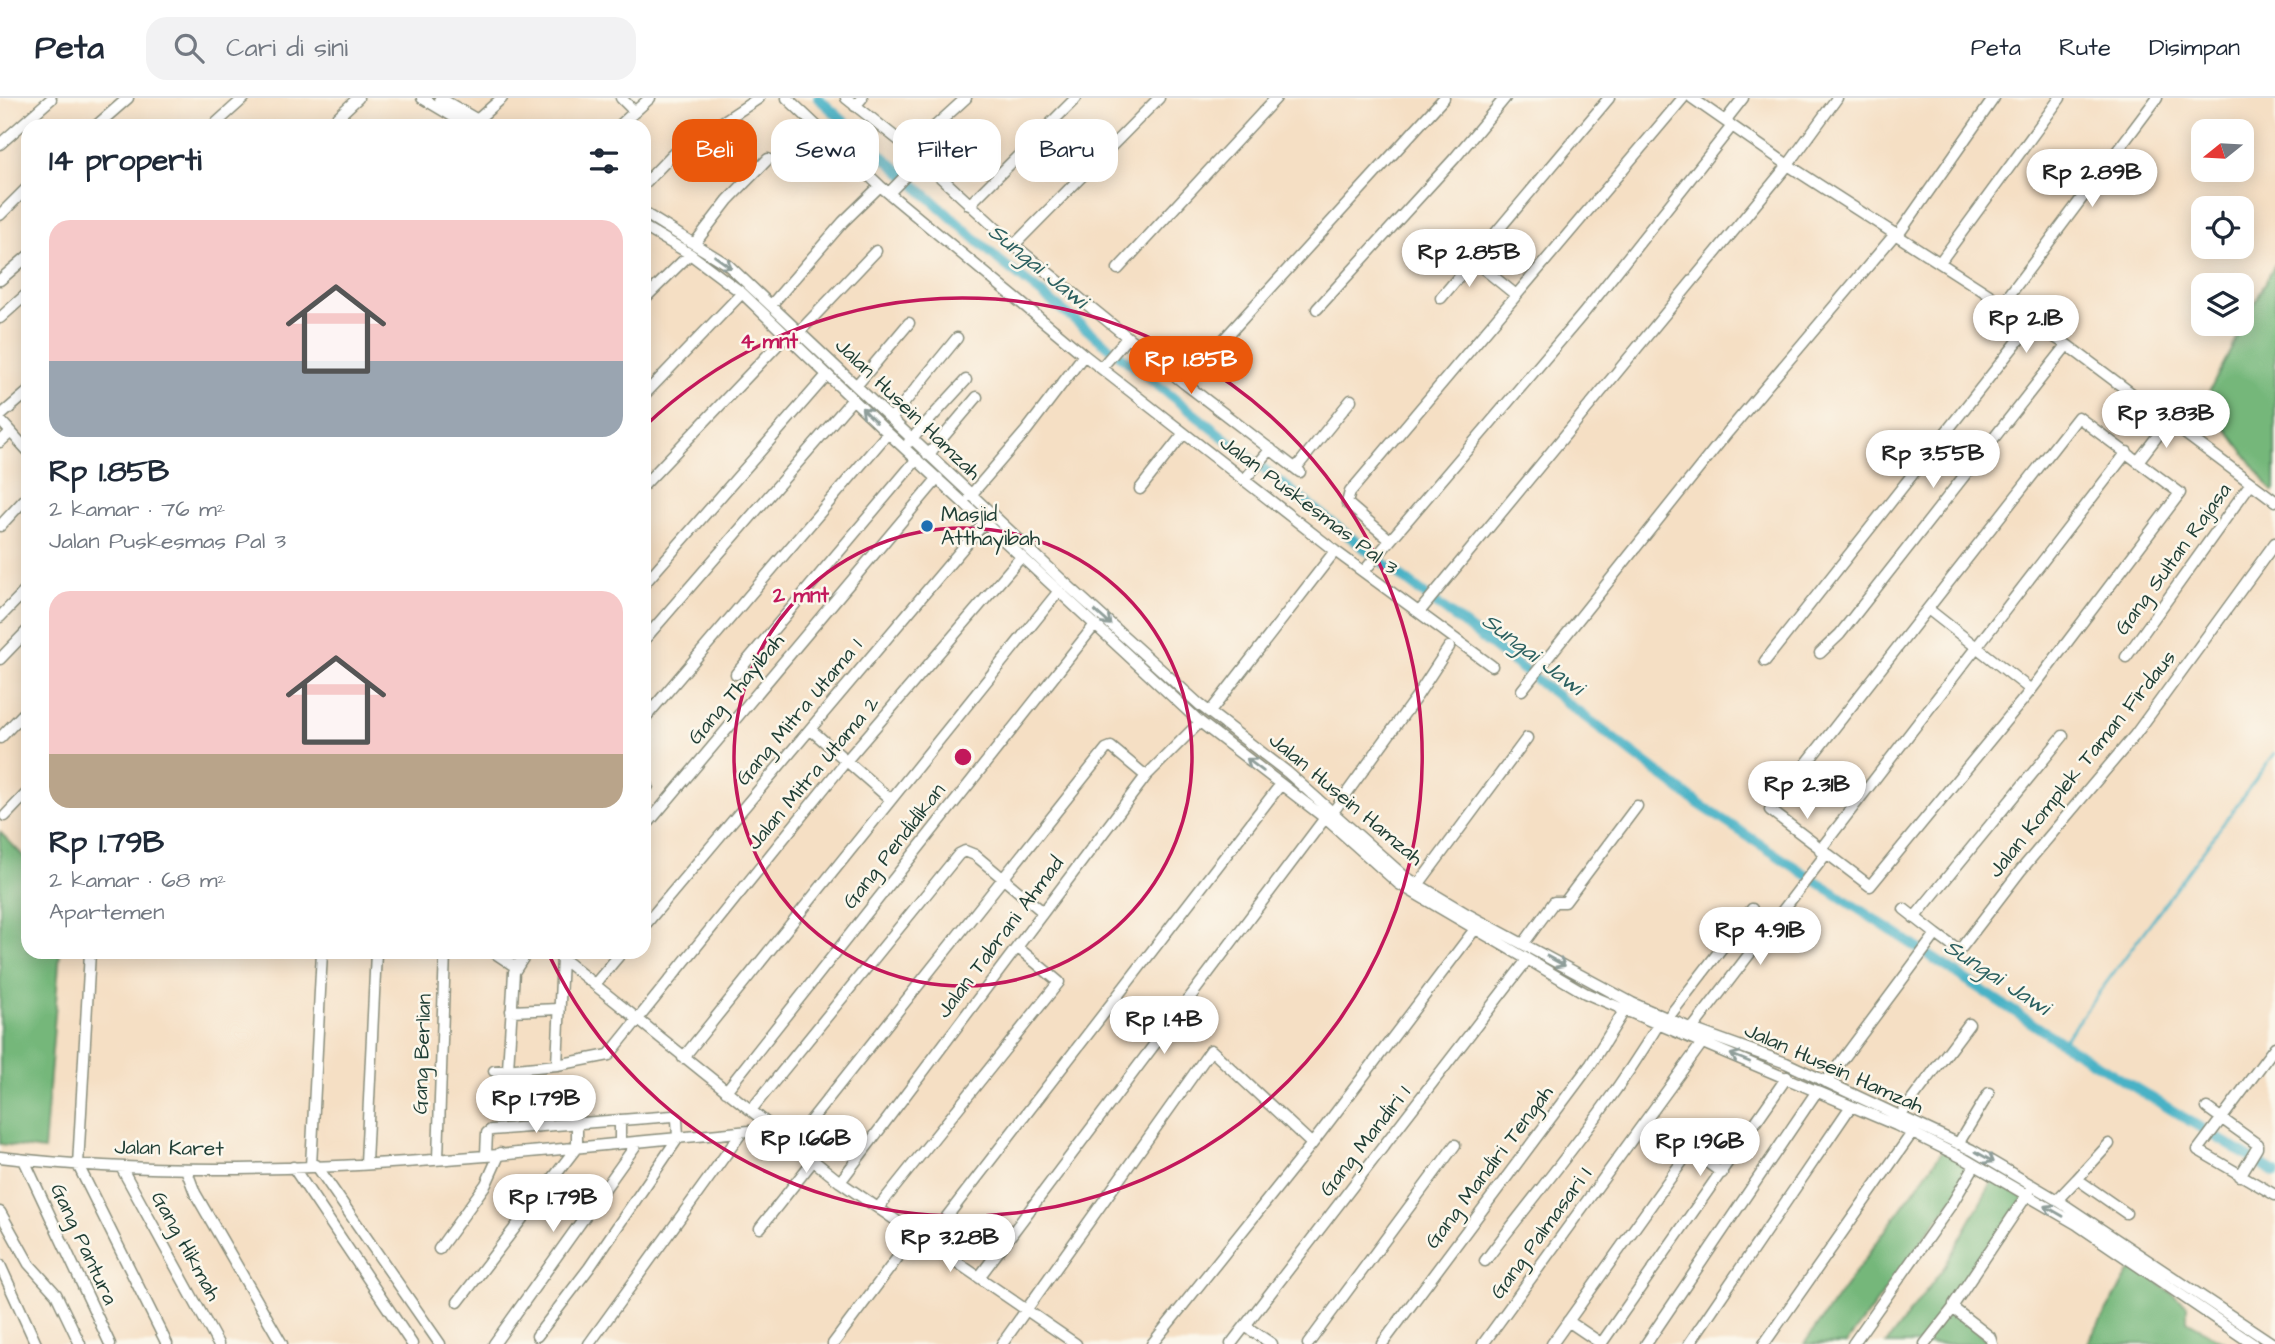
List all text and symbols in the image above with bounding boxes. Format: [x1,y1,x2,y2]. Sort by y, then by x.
search box [146,17,636,80]
text: Peta [35,25,104,71]
icon: search [170,29,208,67]
text: Cari di sini [226,30,348,66]
text: Peta [1971,31,2021,65]
text: Rute [2059,31,2111,65]
text: Disimpan [2149,31,2240,65]
chip: Beli [672,119,757,182]
chip: Sewa [771,119,879,182]
chip: Filter [893,119,1001,182]
chip: Baru [1015,119,1118,182]
north arrow [2191,119,2254,182]
map controls [2191,119,2254,336]
text: 14 properti [49,140,202,182]
icon: filters [585,142,623,180]
pin: Rp 2.89B [2020,150,2164,209]
text: Rp 2.89B [2042,156,2142,188]
button: locate [2191,196,2254,259]
water label: Sungai Jawi [981,216,1097,319]
pin: Rp 2.85B [1397,230,1541,289]
text: Rp 2.85B [1418,236,1520,268]
one-way arrow [713,254,732,269]
icon: home [273,266,399,392]
button: layers [2191,273,2254,336]
pin: Rp 2.1B [1961,296,2091,355]
text: Rp 2.1B [1989,302,2063,334]
text: 4 mnt [740,327,799,356]
street label: Jalan Husein Hamzah [828,331,988,487]
pin: Rp 1.85B [1119,336,1263,396]
text: Rp 1.85B [1145,343,1237,375]
pin: Rp 3.83B [2094,390,2238,450]
text: Rp 3.83B [2118,397,2214,429]
one-way arrow [861,407,878,424]
street label: Jalan Puskesmas Pal 3 [1214,428,1404,582]
pin: Rp 3.55B [1861,430,2005,490]
text: Rp 3.55B [1882,437,1984,469]
text: Rp 1.85B [49,451,169,493]
street label: Gang Sultan Rajasa [2108,477,2240,642]
text: 2 kamar · 76 m² [49,493,225,525]
place label: Masjid Atthayibah [941,500,1041,555]
marker: Masjid Atthayibah [919,518,935,534]
text: Jalan Puskesmas Pal 3 [49,525,286,557]
text: 2 mnt [772,581,829,610]
water label: Sungai Jawi [1475,605,1593,705]
one-way arrow [1094,610,1112,626]
street label: Gang Thayibah [681,627,793,752]
street label: Gang Mitra Utama 1 [729,632,871,793]
icon: home [273,637,399,763]
street label: Jalan Komplek Taman Firdaus [1981,644,2184,884]
street label: Jalan Mitra Utama 2 [740,690,886,856]
street label: Jalan Husein Hamzah [1263,726,1430,873]
centre of rings [951,745,975,769]
one-way arrow [1246,758,1265,772]
pin: Rp 2.31B [1735,762,1879,821]
text: Rp 2.31B [1764,768,1850,800]
street label: Gang Pendidikan [836,777,954,916]
text: Rp 1.79B [49,822,164,864]
street label: Jalan Tabrani Ahmad [929,850,1071,1024]
text: 2 kamar · 68 m² [49,864,226,896]
text: Apartemen [49,896,165,928]
pin: Rp 4.91B [1688,908,1832,967]
text: Rp 4.91B [1715,914,1805,946]
water label: Sungai Jawi [1937,931,2058,1025]
one-way arrow [1545,954,1565,968]
street label: Gang Berlian [405,993,441,1115]
pin: Rp 1.4B [1099,996,1229,1056]
text: Rp 1.4B [1126,1003,1202,1035]
street label: Jalan Husein Hamzah [1740,1015,1929,1121]
one-way arrow [1730,1050,1751,1063]
pin: Rp 1.79B [464,1076,608,1135]
street label: Gang Mandiri 1 [1313,1079,1419,1204]
street label: Gang Mandiri Tengah [1418,1079,1562,1256]
text: Rp 1.79B [492,1082,580,1114]
pin: Rp 1.66B [734,1116,878,1175]
pin: Rp 1.96B [1628,1118,1772,1178]
text: Rp 1.66B [761,1122,851,1154]
text: Rp 1.96B [1656,1125,1744,1157]
street label: Jalan Karet [114,1133,225,1163]
one-way arrow [1974,1150,1994,1164]
street label: Gang Palmasari I [1483,1161,1600,1306]
pin: Rp 1.79B [481,1174,625,1234]
street label: Gang Pantura [41,1179,125,1311]
text: Rp 1.79B [509,1181,597,1213]
street label: Gang Hikmah [142,1186,228,1308]
one-way arrow [2044,1204,2065,1217]
pin: Rp 3.28B [878,1214,1022,1274]
text: Rp 3.28B [901,1221,999,1253]

